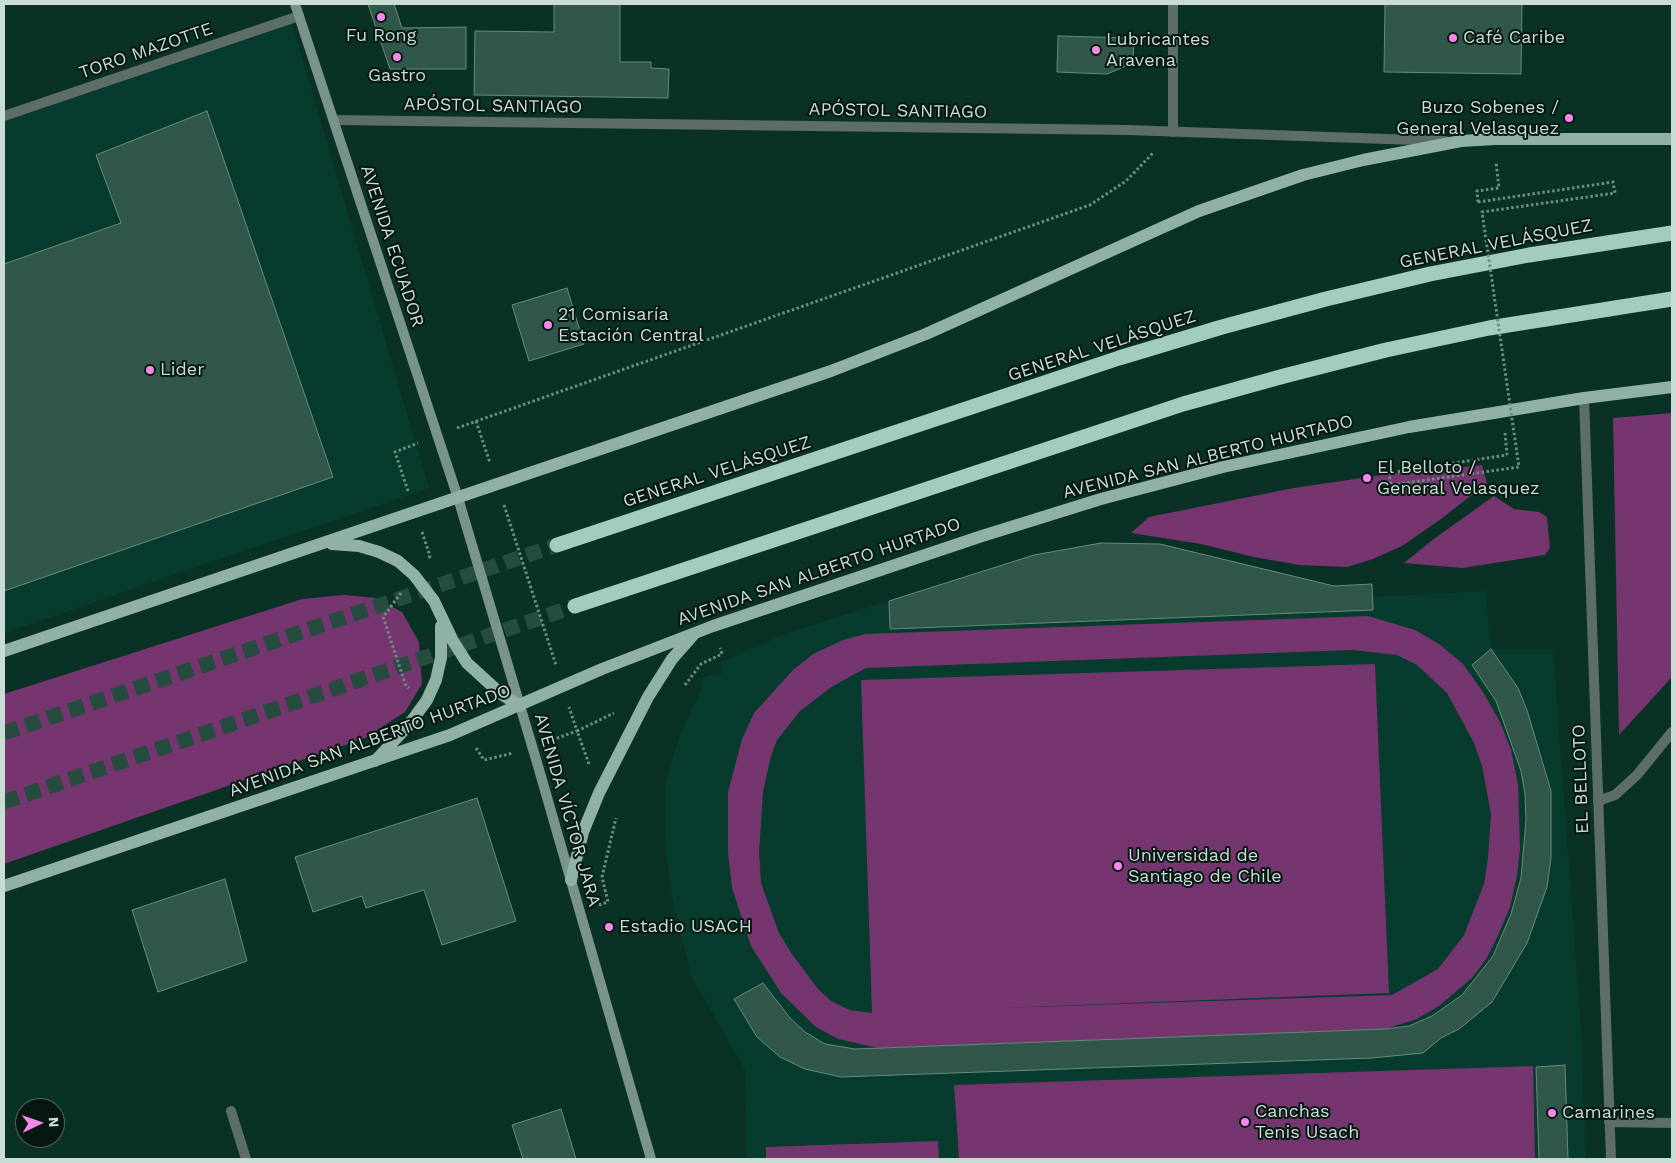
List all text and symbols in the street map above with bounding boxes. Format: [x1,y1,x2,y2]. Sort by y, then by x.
marker: Fu Rong [375,11,387,23]
street label: TORO MAZOTTE [76,18,216,84]
place label: Fu Rong [346,25,416,47]
place label: Café Caribe [1463,27,1565,49]
place label: Lubricantes Aravena [1106,29,1210,72]
marker: Café Caribe [1447,32,1459,44]
marker: Lubricantes Aravena [1090,44,1102,56]
marker: Gastro [391,51,403,63]
place label: Gastro [368,65,426,87]
street label: APÓSTOL SANTIAGO [403,94,583,118]
place label: Buzo Sobenes / General Velasquez [1396,97,1559,140]
street label: APÓSTOL SANTIAGO [808,99,988,123]
marker: Buzo Sobenes / General Velasquez [1563,112,1575,124]
street label: AVENIDA ECUADOR [356,162,428,330]
street label: GENERAL VELÁSQUEZ [1398,215,1594,273]
place label: 21 Comisaría Estación Central [558,304,704,346]
street label: GENERAL VELÁSQUEZ [1005,305,1199,387]
marker: 21 Comisaría Estación Central [542,319,554,331]
place label: Lider [160,359,205,381]
marker: Lider [144,364,156,376]
street label: AVENIDA SAN ALBERTO HURTADO [1061,410,1355,504]
street label: GENERAL VELÁSQUEZ [620,431,814,513]
place label: El Belloto / General Velasquez [1377,457,1540,499]
marker: El Belloto / General Velasquez [1361,472,1373,484]
street label: AVENIDA SAN ALBERTO HURTADO [674,513,964,631]
street label: AVENIDA SAN ALBERTO HURTADO [226,680,514,802]
street label: AVENIDA VÍCTOR JARA [529,711,605,909]
street label: EL BELLOTO [1568,724,1594,834]
place label: Universidad de Santiago de Chile [1128,845,1282,888]
marker: Universidad de Santiago de Chile [1112,860,1124,872]
place label: Estadio USACH [619,916,752,938]
marker: Estadio USACH [603,921,615,933]
north arrow [15,1098,65,1148]
place label: Canchas Tenis Usach [1255,1101,1359,1144]
place label: Camarines [1562,1102,1655,1124]
marker: Camarines [1546,1107,1558,1119]
marker: Canchas Tenis Usach [1239,1116,1251,1128]
text: N [46,1117,62,1128]

